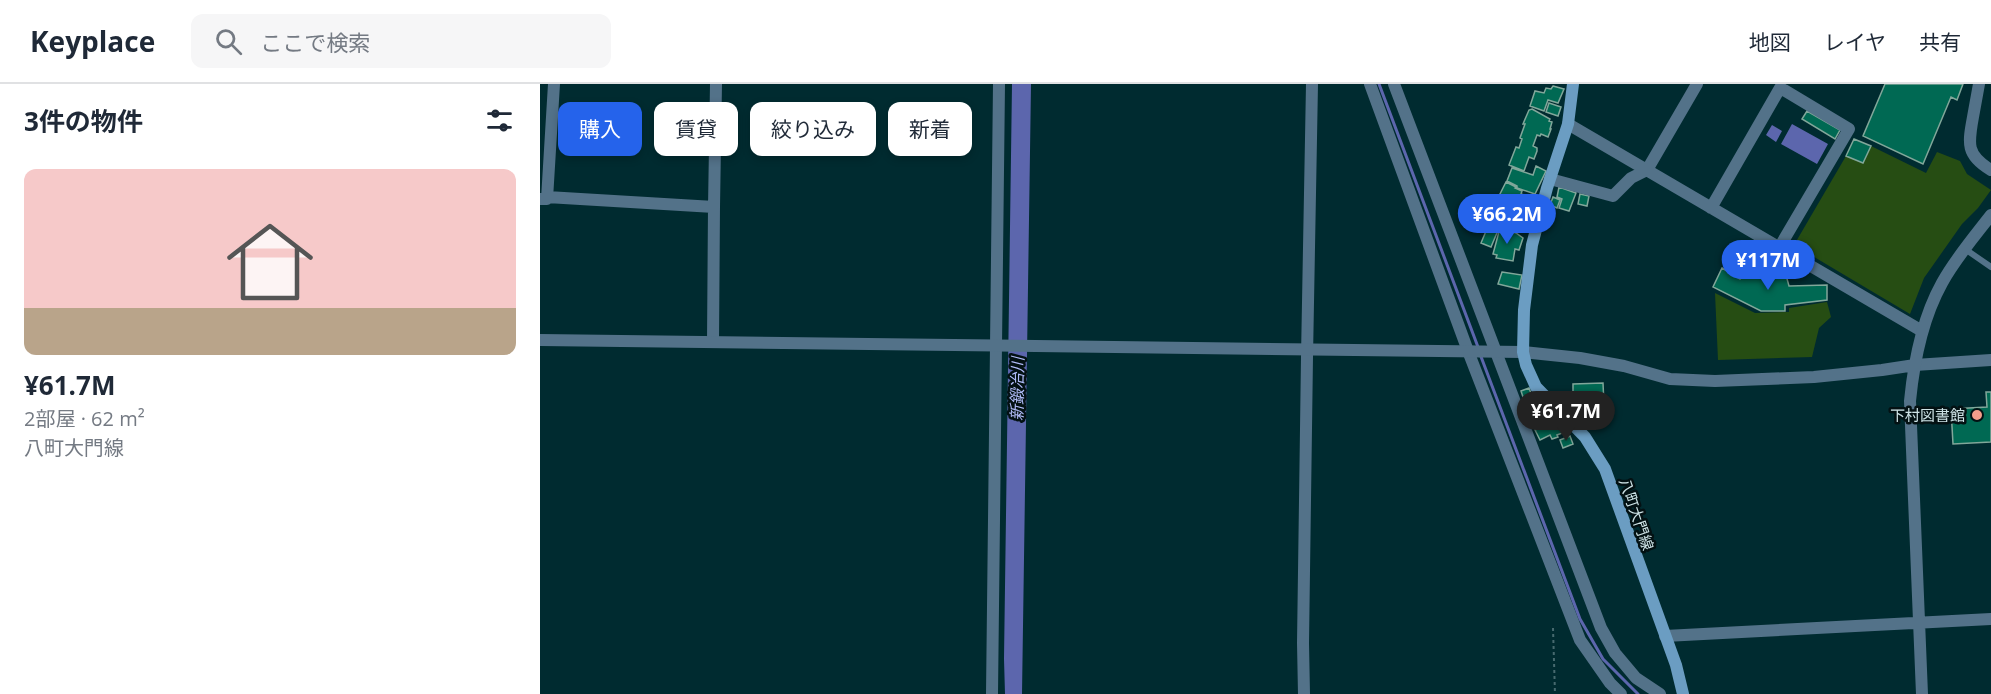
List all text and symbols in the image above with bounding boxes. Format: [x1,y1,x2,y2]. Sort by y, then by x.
search box [191,14,611,68]
text: Keyplace [30,22,155,60]
icon: search [212,25,245,58]
text: ここで検索 [260,27,370,57]
text: 地図 [1749,28,1791,56]
text: レイヤ [1824,28,1886,56]
text: 共有 [1919,28,1961,56]
chip: 購入 [558,102,642,156]
chip: 賃貸 [654,102,738,156]
chip: 絞り込み [750,102,876,156]
chip: 新着 [888,102,972,156]
text: 3件の物件 [24,103,143,139]
icon: filters [483,104,516,137]
pin: ¥66.2M [1458,194,1556,245]
text: ¥66.2M [1472,200,1542,227]
icon: home [216,208,324,316]
pin: ¥117M [1726,240,1810,291]
text: ¥117M [1736,246,1800,273]
water label: 新鍛冶川 [1005,355,1029,421]
text: ¥61.7M [24,367,115,403]
pin: ¥61.7M [1517,391,1615,442]
text: ¥61.7M [1531,397,1601,424]
text: 2部屋 · 62 m² [24,405,145,432]
place label: 下村図書館 [1890,405,1965,425]
marker: 下村図書館 [1970,408,1984,422]
text: 八町大門線 [24,434,124,461]
street label: 八町大門線 [1615,475,1659,553]

